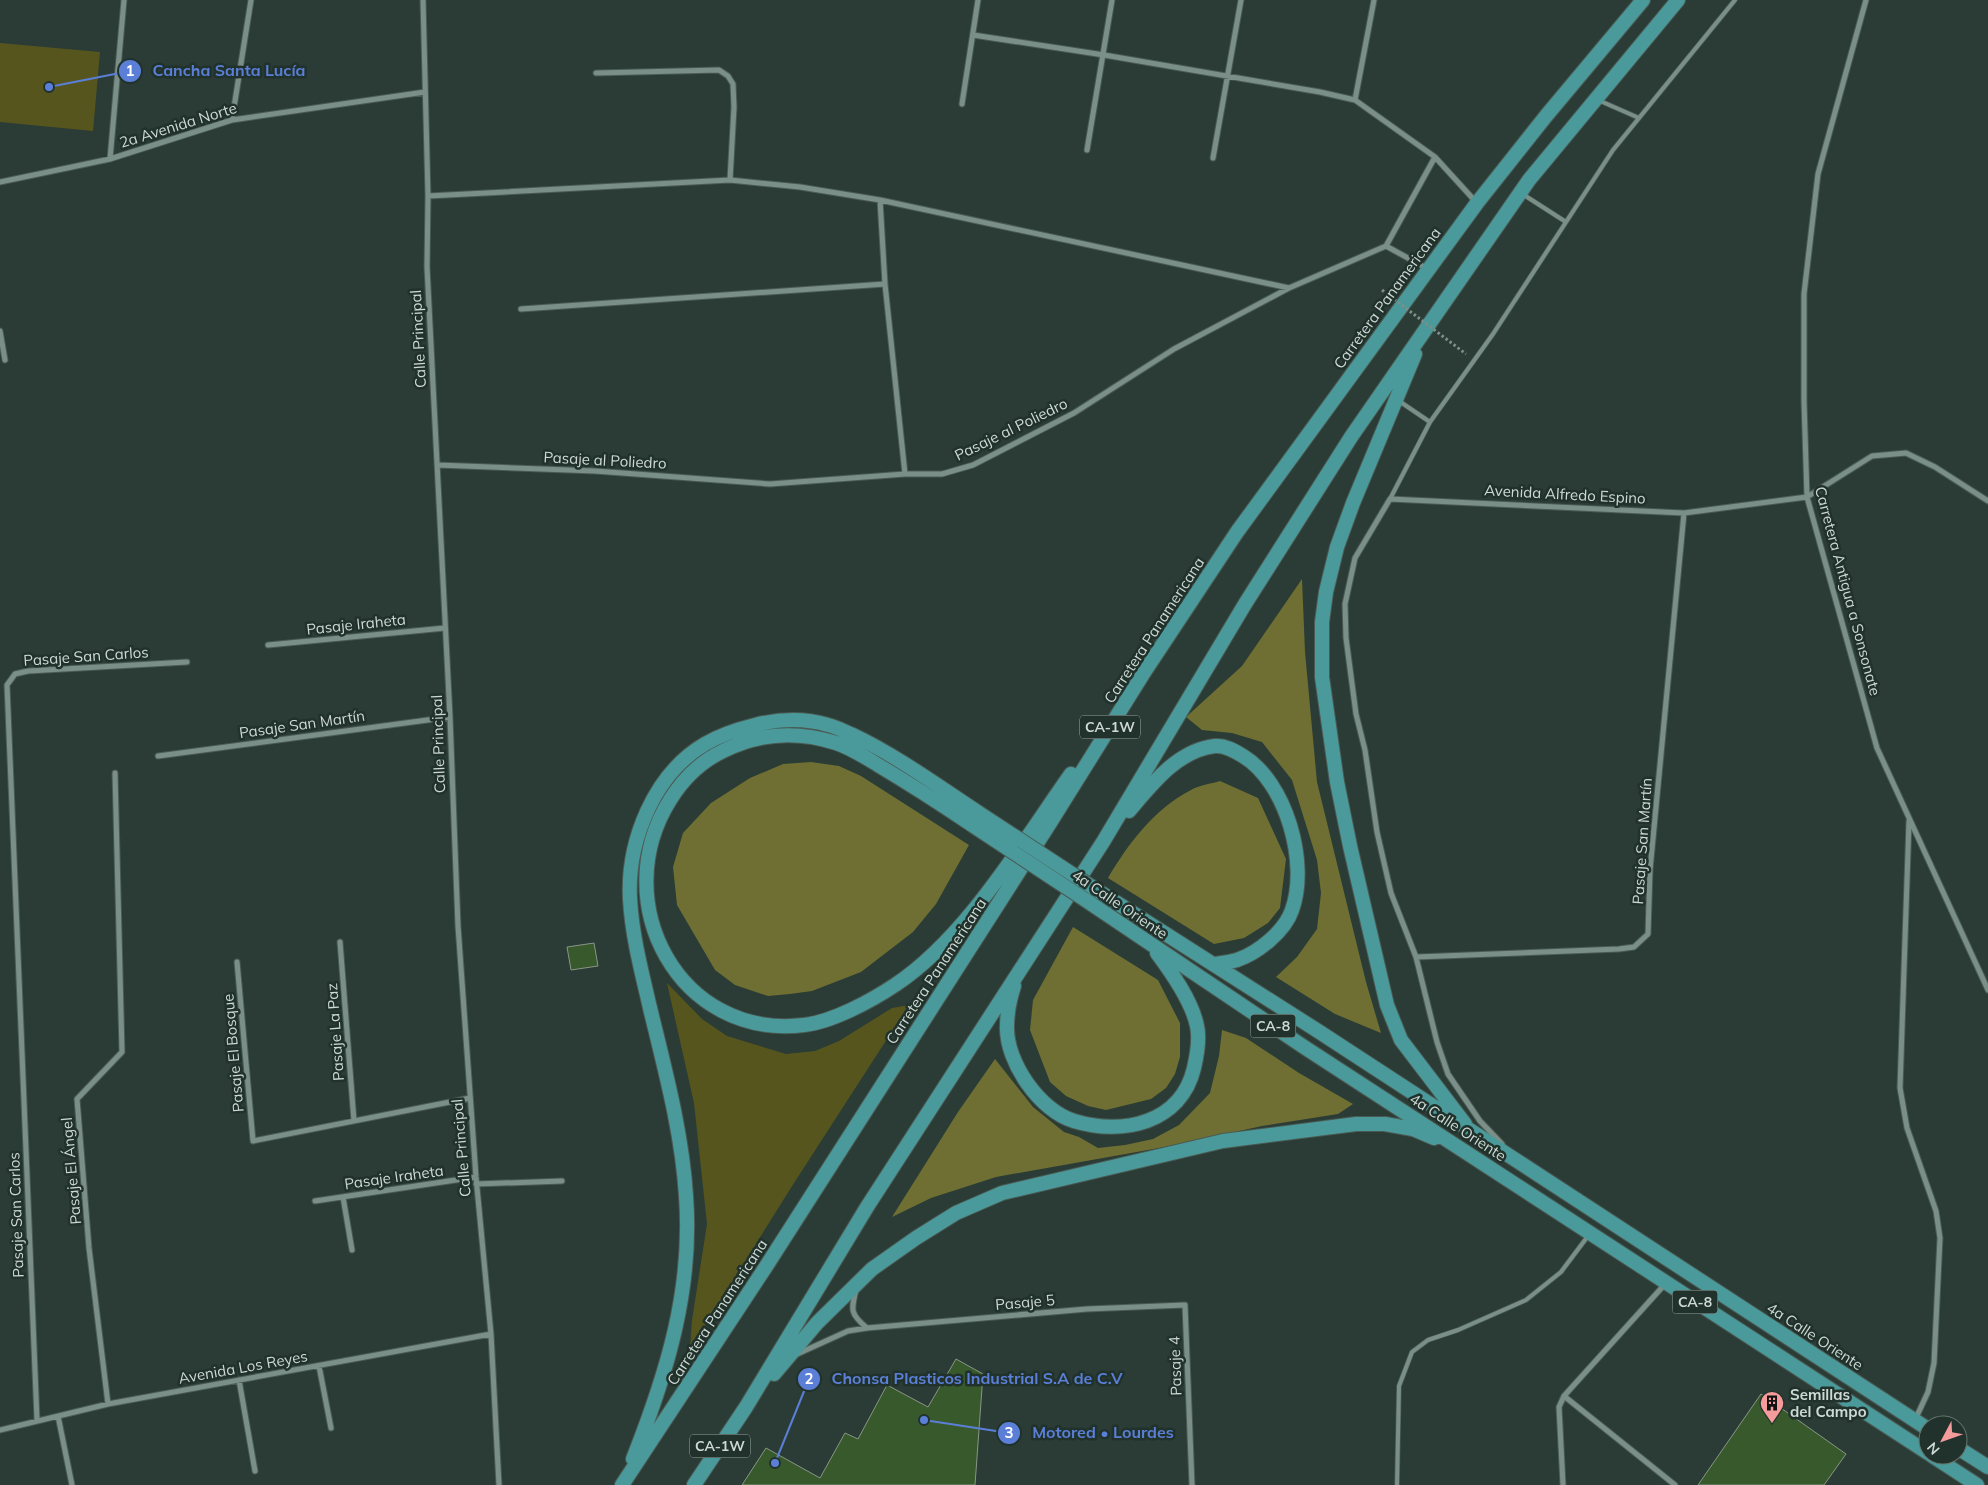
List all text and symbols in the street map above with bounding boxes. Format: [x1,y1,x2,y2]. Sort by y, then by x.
callout: Cancha Santa Lucía [118,55,316,86]
text: Cancha Santa Lucía [152,60,306,80]
text: 1 [125,61,135,80]
street label: 2a Avenida Norte [117,98,239,152]
street label: Carretera Panamericana [1329,224,1445,372]
street label: Calle Principal [406,289,430,389]
street label: Pasaje al Poliedro [951,393,1071,465]
street label: Pasaje al Poliedro [543,447,667,473]
street label: Avenida Alfredo Espino [1484,480,1646,508]
street label: Carretera Antigua a Sonsonate [1811,484,1885,698]
street label: Carretera Panamericana [1100,553,1208,707]
street label: Pasaje Iraheta [305,609,407,639]
street label: Pasaje San Carlos [23,642,149,670]
street label: Calle Principal [427,695,449,793]
street label: Pasaje San Martín [238,706,366,742]
road number: CA-1W [1080,716,1140,739]
street label: Pasaje San Martín [1628,777,1656,905]
street label: 4a Calle Oriente [1069,865,1171,943]
street label: Carretera Panamericana [882,894,990,1048]
street label: Pasaje La Paz [322,982,348,1081]
street label: Pasaje El Bosque [218,993,248,1113]
road number: CA-8 [1250,1014,1296,1038]
street label: 4a Calle Oriente [1406,1089,1510,1165]
street label: Calle Principal [447,1098,475,1198]
street label: Pasaje El Ángel [57,1117,85,1225]
street label: Pasaje San Carlos [4,1152,28,1278]
street label: Pasaje Iraheta [343,1161,445,1193]
street label: Carretera Panamericana [663,1235,771,1389]
street label: Pasaje 5 [995,1290,1055,1314]
road number: CA-8 [1672,1290,1718,1314]
street label: 4a Calle Oriente [1763,1298,1867,1374]
street label: Pasaje 4 [1164,1336,1186,1396]
street label: Avenida Los Reyes [177,1346,309,1388]
callout: Chonsa Plasticos Industrial S.A de C.V [797,1363,1133,1394]
text: Chonsa Plasticos Industrial S.A de C.V [832,1368,1123,1388]
text: 2 [804,1369,814,1388]
place label: Semillas del Campo [1790,1385,1867,1421]
building icon: Semillas del Campo [1759,1390,1785,1424]
north arrow [1918,1415,1968,1465]
callout: Motored • Lourdes [997,1417,1183,1448]
text: Motored • Lourdes [1032,1422,1174,1442]
text: 3 [1004,1423,1014,1442]
road number: CA-1W [690,1434,750,1458]
text: N [1923,1439,1943,1458]

